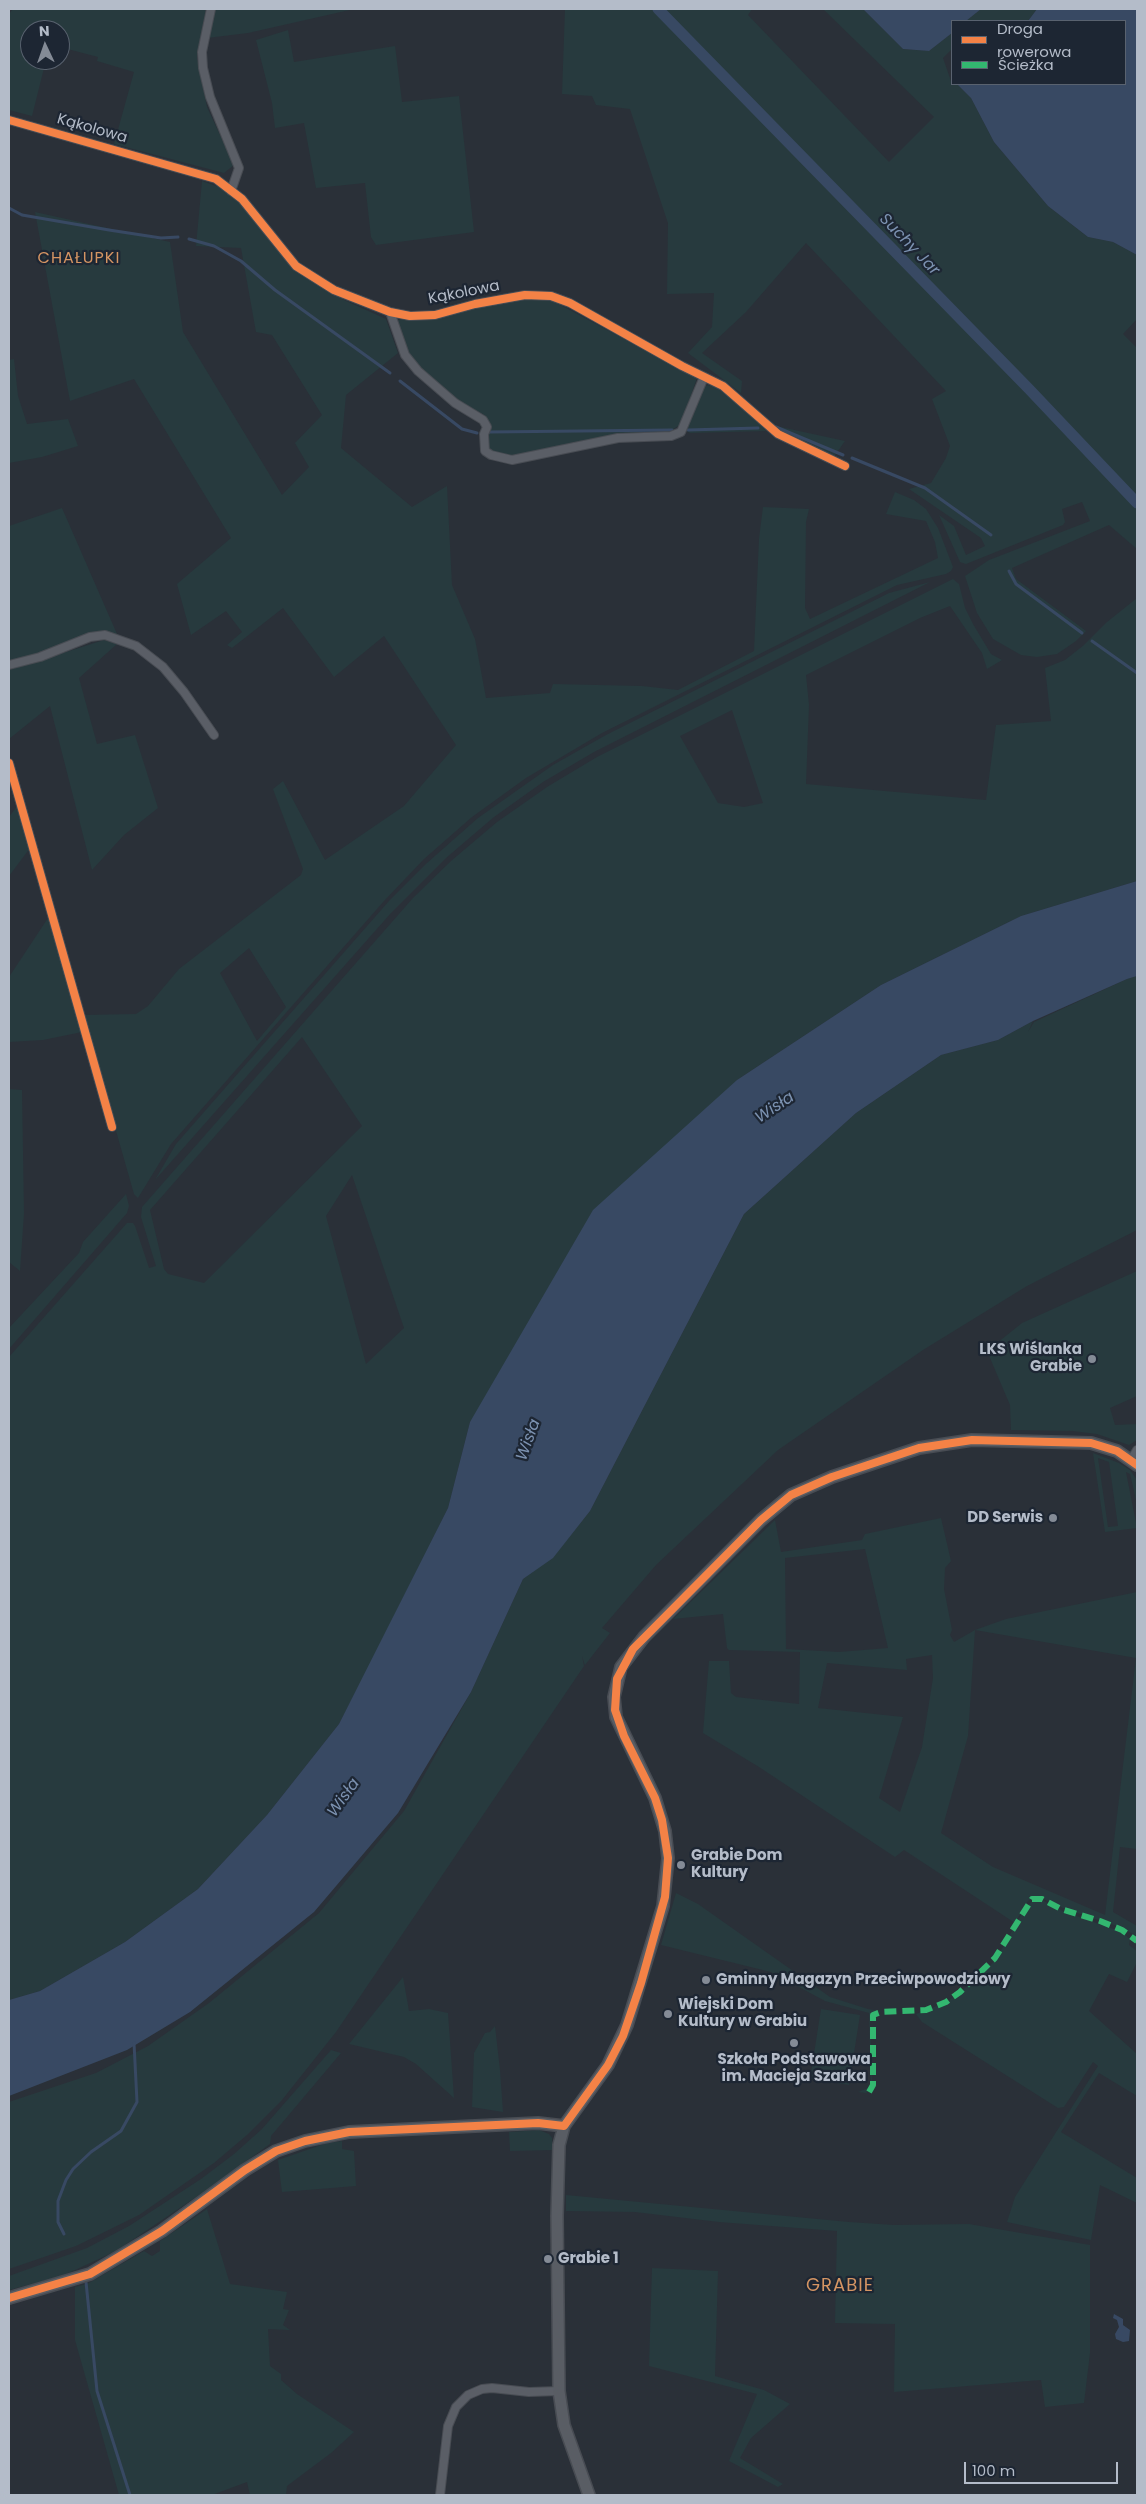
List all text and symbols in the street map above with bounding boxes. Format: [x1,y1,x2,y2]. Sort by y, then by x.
text: Droga rowerowa [997,18,1071,62]
north arrow [20,20,70,70]
legend [951,20,1126,85]
text: N [38,21,50,41]
text: Ścieżka [998,54,1054,75]
street label: Kąkolowa [55,110,129,148]
water label: Suchy Jar [875,210,943,280]
district label: CHAŁUPKI [37,249,121,269]
street label: Kąkolowa [427,277,501,309]
water label: Wisła [752,1088,798,1128]
place label: LKS Wiślanka Grabie [979,1341,1082,1376]
marker: LKS Wiślanka Grabie [1086,1353,1098,1365]
water label: Wisła [513,1417,545,1463]
place label: DD Serwis [967,1509,1043,1527]
marker: DD Serwis [1047,1512,1059,1524]
water label: Wisła [324,1775,364,1821]
place label: Grabie Dom Kultury [691,1847,782,1882]
marker: Grabie Dom Kultury [675,1859,687,1871]
place label: Gminny Magazyn Przeciwpowodziowy [716,1971,1010,1989]
marker: Gminny Magazyn Przeciwpowodziowy [700,1974,712,1986]
place label: Wiejski Dom Kultury w Grabiu [678,1996,807,2031]
marker: Wiejski Dom Kultury w Grabiu [662,2008,674,2020]
marker: Szkoła Podstawowa im. Macieja Szarka [788,2037,800,2049]
place label: Szkoła Podstawowa im. Macieja Szarka [717,2051,871,2086]
place label: Grabie 1 [558,2250,619,2268]
marker: Grabie 1 [542,2253,554,2265]
district label: GRABIE [805,2275,875,2297]
scale bar [966,2452,1120,2484]
text: 100 m [972,2460,1015,2481]

